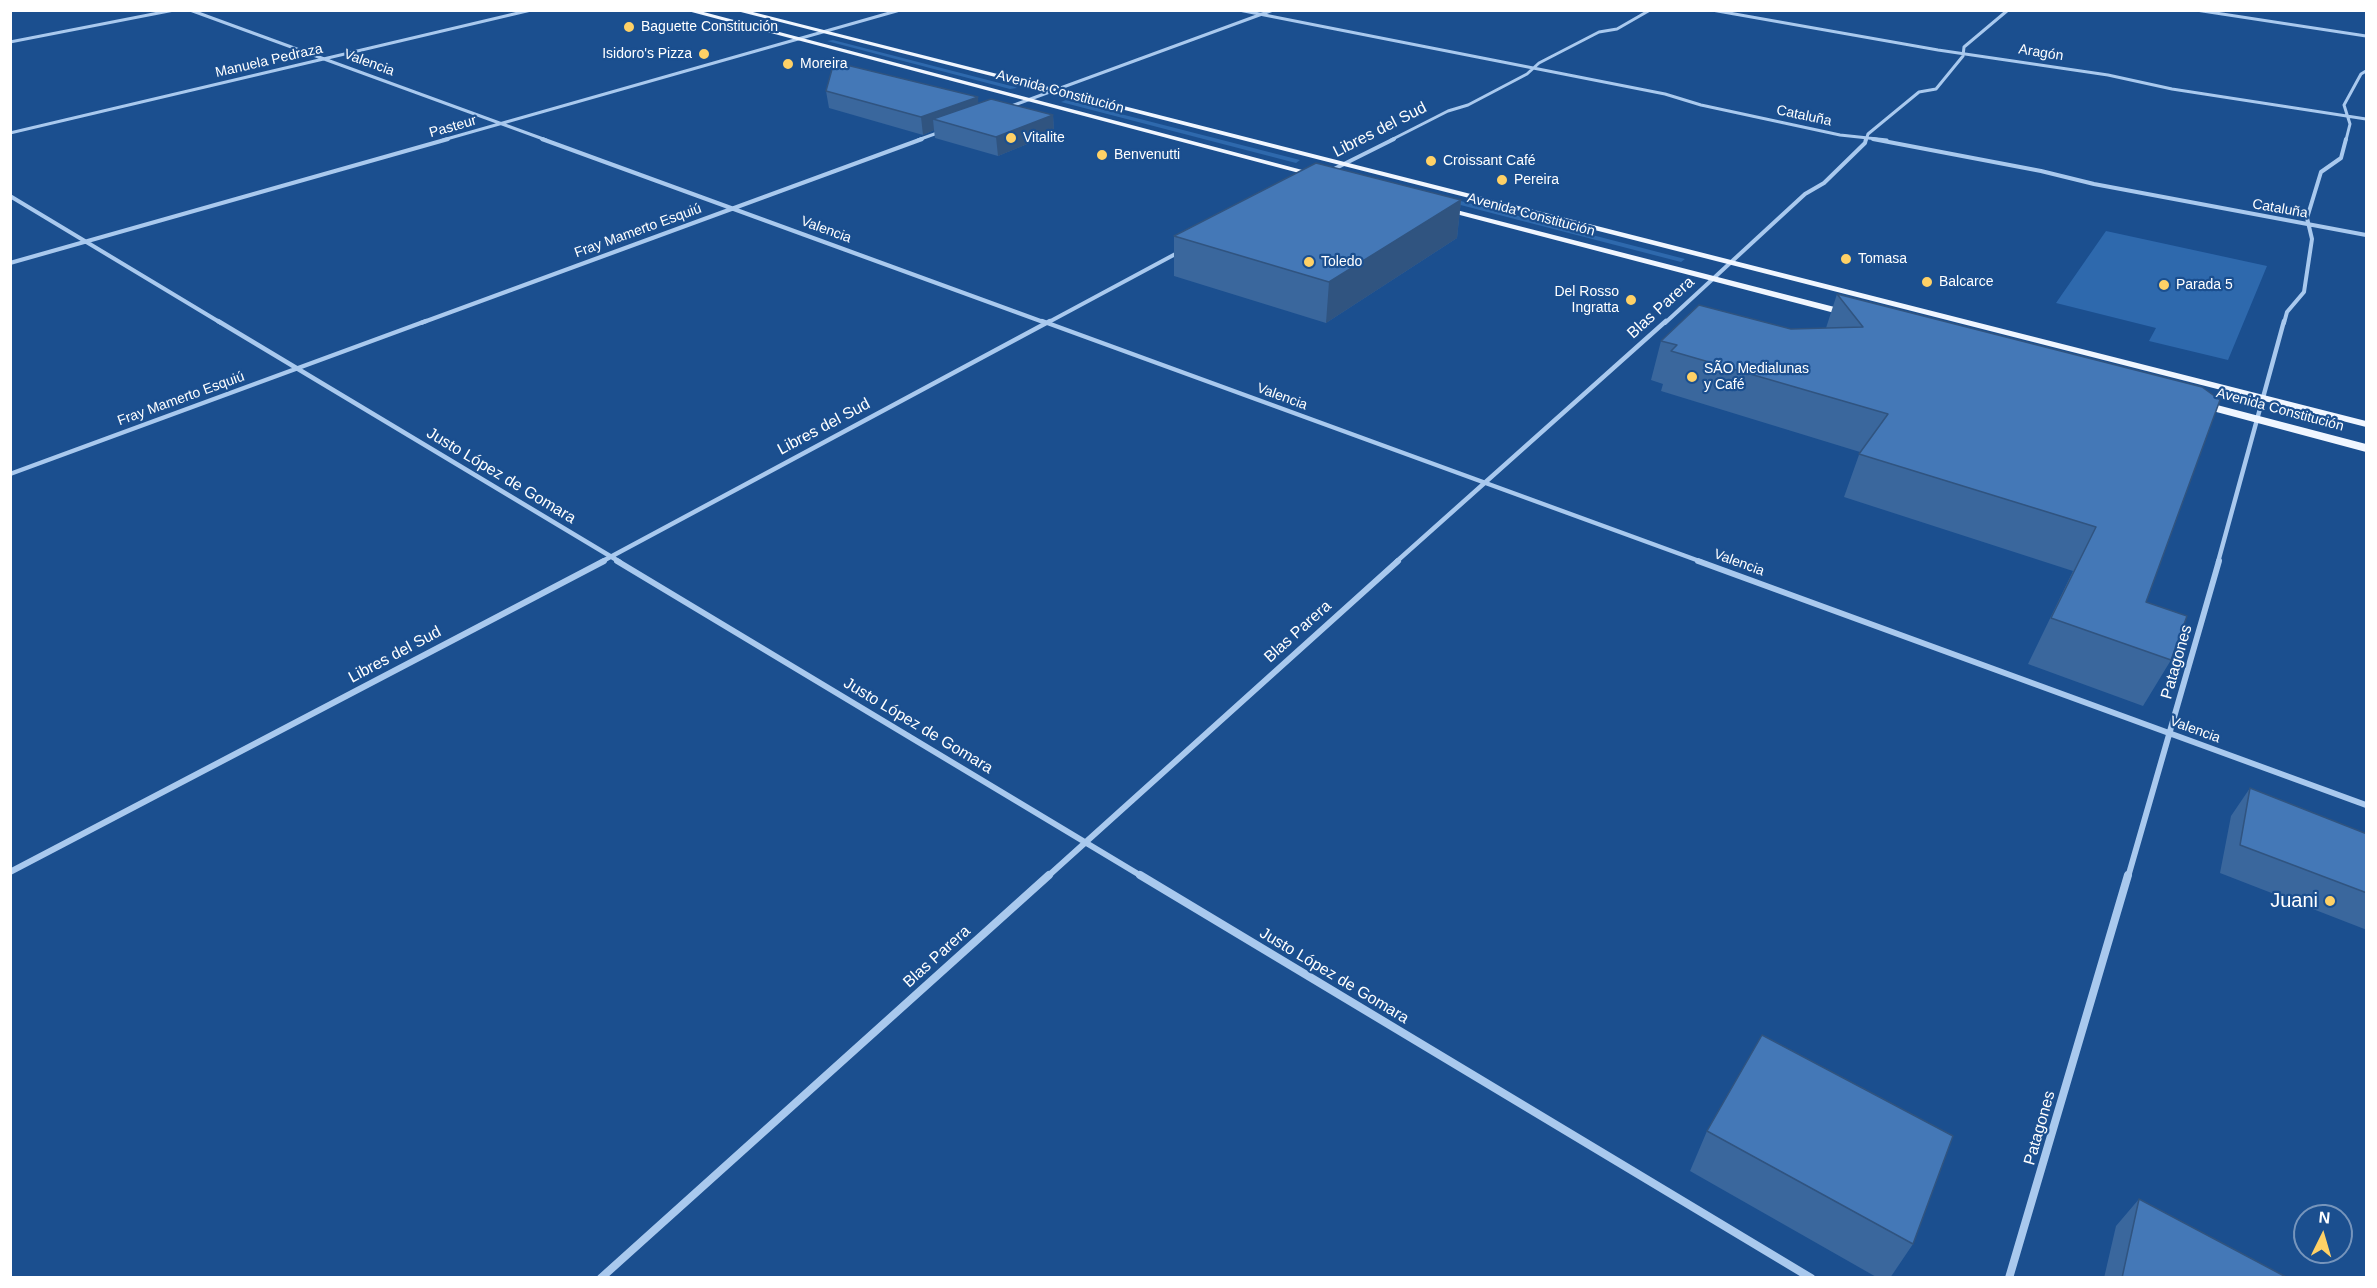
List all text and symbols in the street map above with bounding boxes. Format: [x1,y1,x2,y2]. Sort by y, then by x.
place label: Baguette Constitución [641,19,778,35]
marker: Baguette Constitución [622,20,636,34]
street label: Manuela Pedraza [214,40,324,82]
street label: Aragón [2017,41,2065,65]
street label: Valencia [341,46,397,80]
place label: Isidoro's Pizza [602,46,692,62]
marker: Isidoro's Pizza [697,47,711,61]
place label: Moreira [800,56,847,72]
marker: Moreira [781,57,795,71]
street label: Avenida Constitución [994,67,1126,117]
street label: Libres del Sud [1330,98,1430,162]
street label: Cataluña [1775,102,1833,130]
street label: Pasteur [427,112,479,142]
place label: Vitalite [1023,130,1065,146]
marker: Vitalite [1004,131,1018,145]
place label: Benvenutti [1114,147,1180,163]
marker: Benvenutti [1095,148,1109,162]
place label: Croissant Café [1443,153,1536,169]
marker: Croissant Café [1424,154,1438,168]
place label: Pereira [1514,172,1559,188]
marker: Pereira [1495,173,1509,187]
street label: Avenida Constitución [1465,190,1597,240]
street label: Cataluña [2251,196,2309,222]
street label: Fray Mamerto Esquiú [572,200,704,262]
street label: Valencia [798,213,854,247]
place label: Tomasa [1858,251,1907,267]
marker: Tomasa [1839,252,1853,266]
place label: Toledo [1321,254,1362,270]
marker: Toledo [1302,255,1316,269]
street label: Blas Parera [1624,273,1698,343]
place label: Balcarce [1939,274,1993,290]
marker: Balcarce [1920,275,1934,289]
place label: Parada 5 [2176,277,2233,293]
marker: Parada 5 [2157,278,2171,292]
place label: Del Rosso Ingratta [1554,284,1619,316]
marker: Del Rosso Ingratta [1624,293,1638,307]
place label: SÃO Medialunas y Café [1704,361,1809,394]
street label: Fray Mamerto Esquiú [115,368,247,430]
marker: SÃO Medialunas y Café [1685,370,1699,384]
street label: Valencia [1254,380,1310,414]
street label: Avenida Constitución [2214,385,2346,435]
street label: Libres del Sud [774,395,874,459]
street label: Justo López de Gomara [423,424,579,528]
street label: Valencia [1711,546,1767,580]
street label: Blas Parera [1261,597,1335,667]
street label: Libres del Sud [345,623,445,687]
street label: Patagones [2157,623,2197,701]
street label: Justo López de Gomara [840,674,996,778]
street label: Valencia [2167,713,2223,747]
place label: Juani [2270,889,2318,913]
marker: Juani [2323,894,2337,908]
street label: Blas Parera [900,922,974,992]
street label: Justo López de Gomara [1256,924,1412,1028]
street label: Patagones [2020,1089,2060,1167]
north arrow [2293,1204,2353,1264]
text: N [2318,1209,2331,1227]

